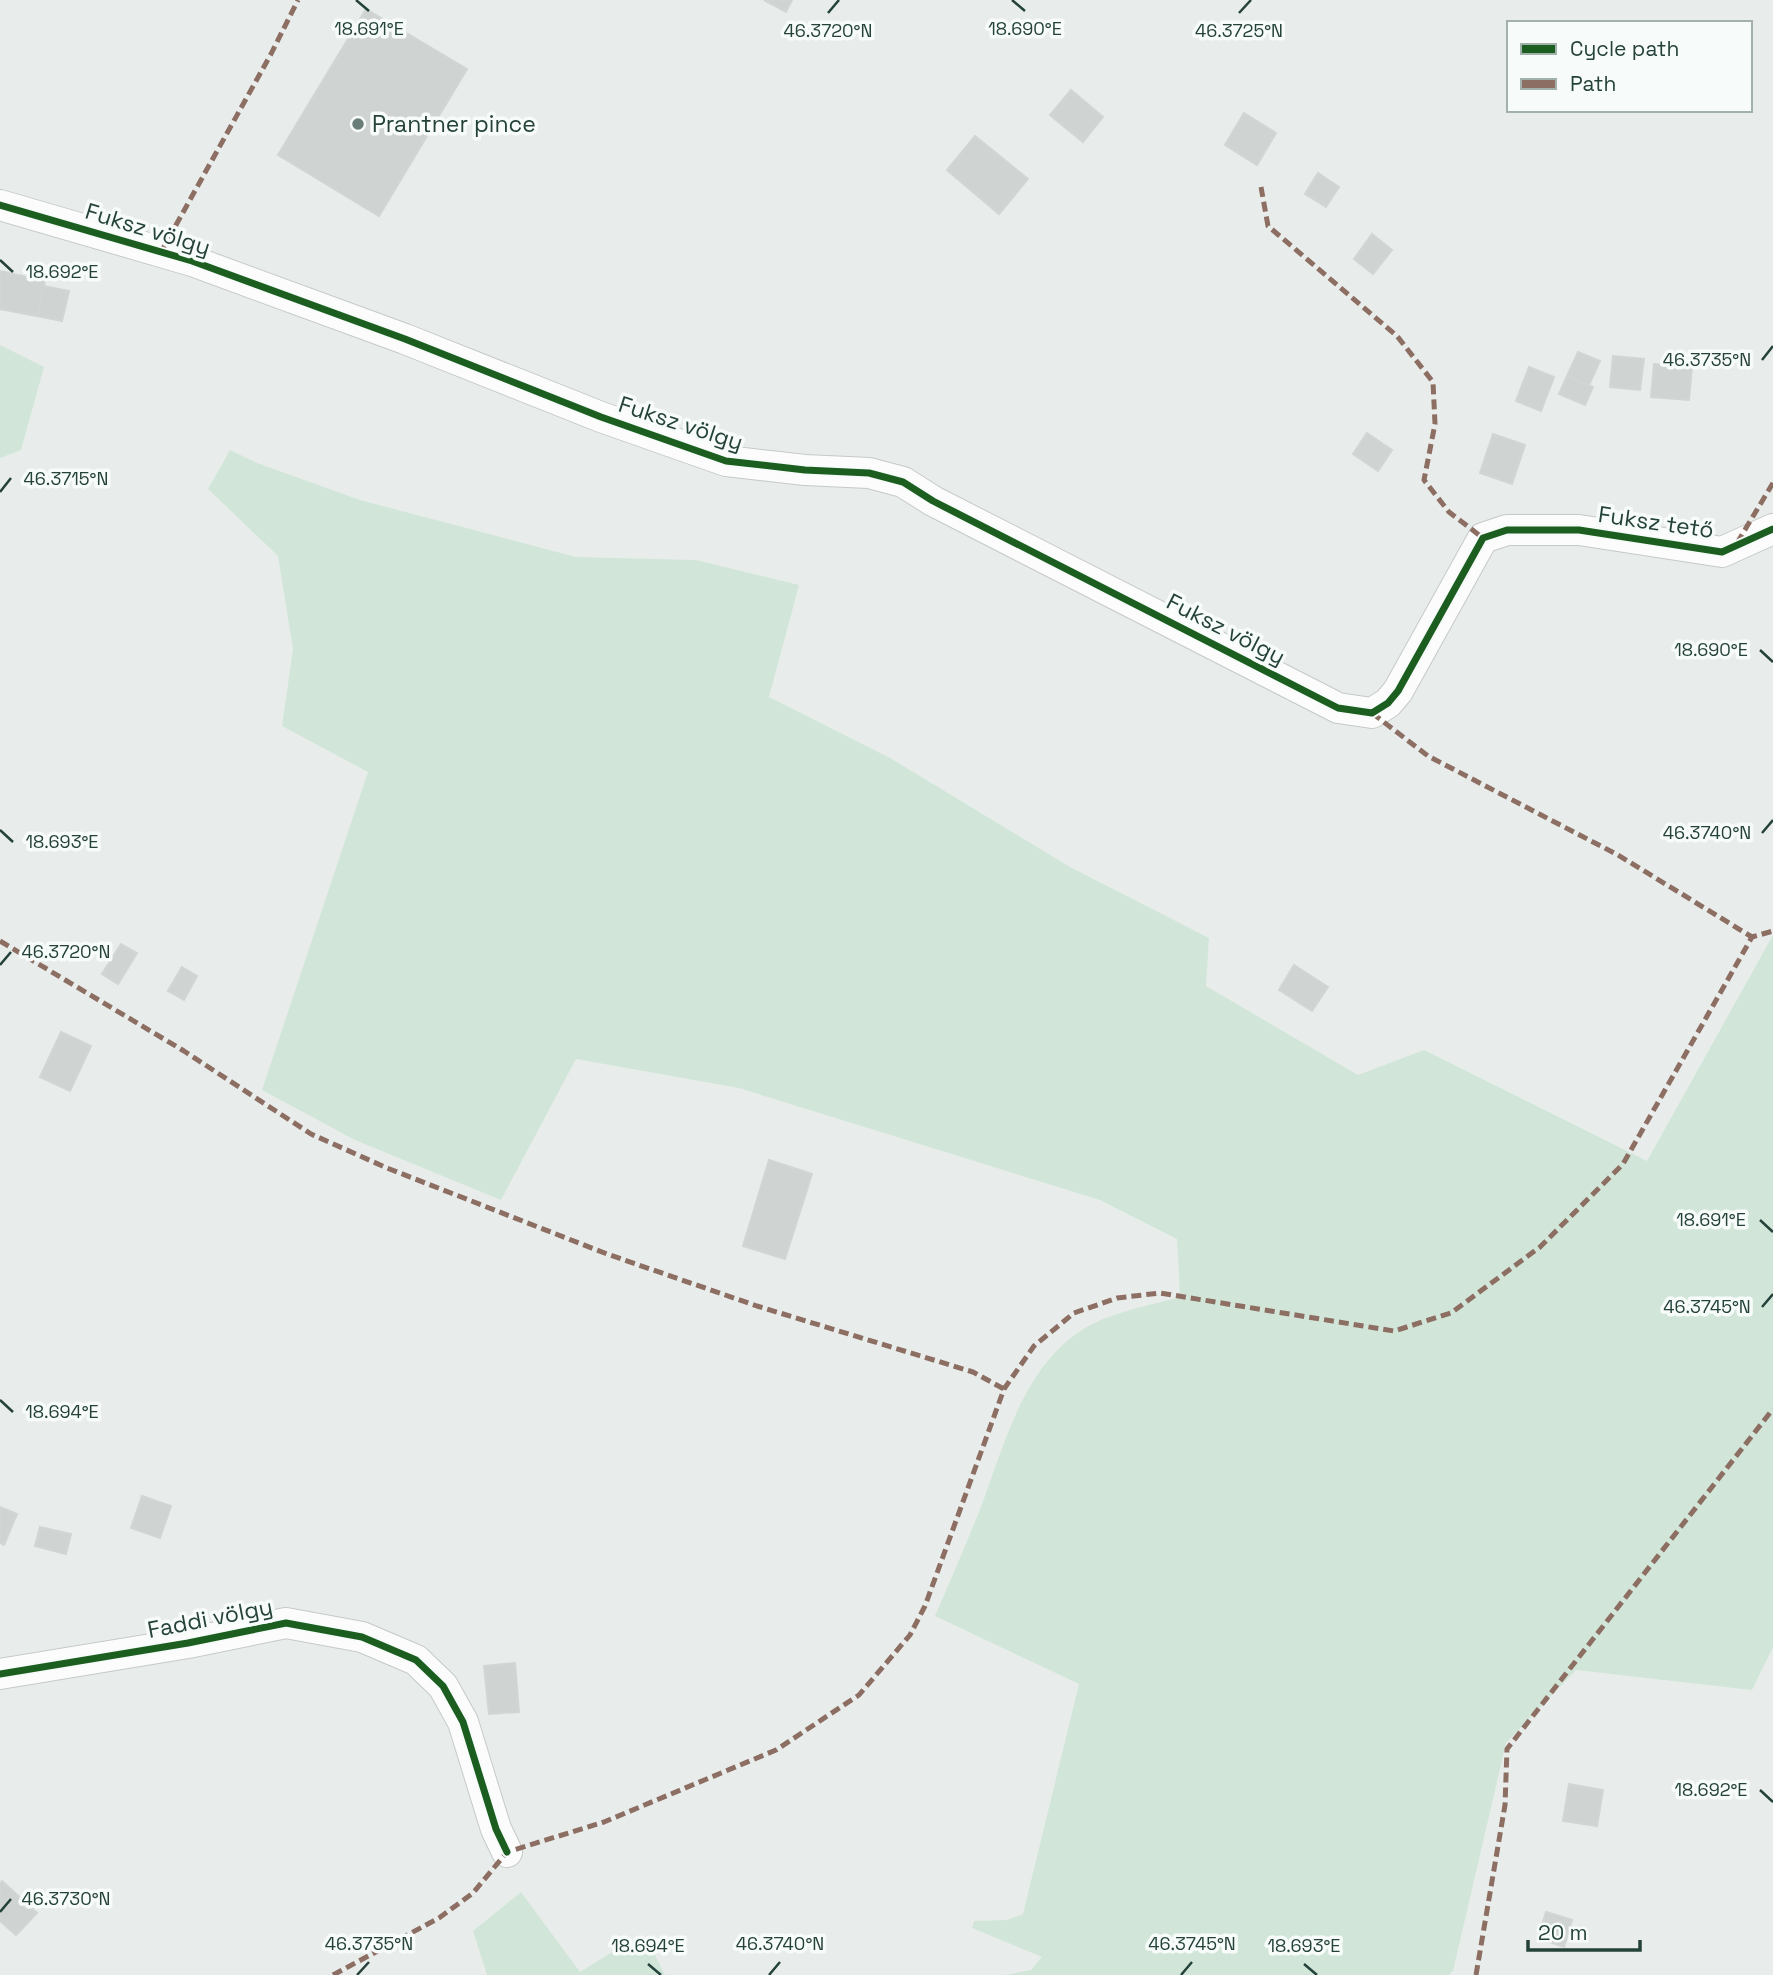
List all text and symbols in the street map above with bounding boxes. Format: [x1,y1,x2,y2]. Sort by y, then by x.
text: 18.691°E [334,17,404,40]
text: 18.690°E [988,17,1062,40]
text: 46.3720°N [784,19,872,42]
text: 46.3725°N [1195,19,1283,42]
legend [1507,21,1752,112]
text: Cycle path [1570,35,1679,62]
text: Path [1570,70,1616,97]
place label: Prantner pince [372,109,536,139]
marker: Prantner pince [350,116,366,132]
street label: Fuksz völgy [82,196,214,262]
text: 18.692°E [25,260,99,283]
text: 46.3735°N [1663,348,1751,371]
street label: Fuksz völgy [615,389,747,457]
text: 46.3715°N [24,467,108,490]
street label: Fuksz tető [1596,499,1716,545]
street label: Fuksz völgy [1162,586,1290,672]
text: 18.690°E [1674,638,1748,661]
text: 46.3740°N [1663,821,1751,844]
text: 18.693°E [25,830,99,853]
text: 46.3720°N [22,940,110,963]
text: 18.691°E [1676,1208,1746,1231]
text: 46.3745°N [1663,1295,1751,1318]
text: 18.694°E [25,1400,99,1423]
street label: Faddi völgy [145,1591,275,1645]
text: 18.692°E [1674,1778,1748,1801]
text: 46.3730°N [21,1887,111,1910]
scale bar [1528,1909,1640,1953]
text: 20 m [1538,1919,1588,1946]
text: 46.3735°N [325,1932,413,1955]
text: 46.3740°N [736,1932,824,1955]
text: 46.3745°N [1148,1932,1236,1955]
text: 18.694°E [611,1934,685,1957]
text: 18.693°E [1267,1934,1341,1957]

